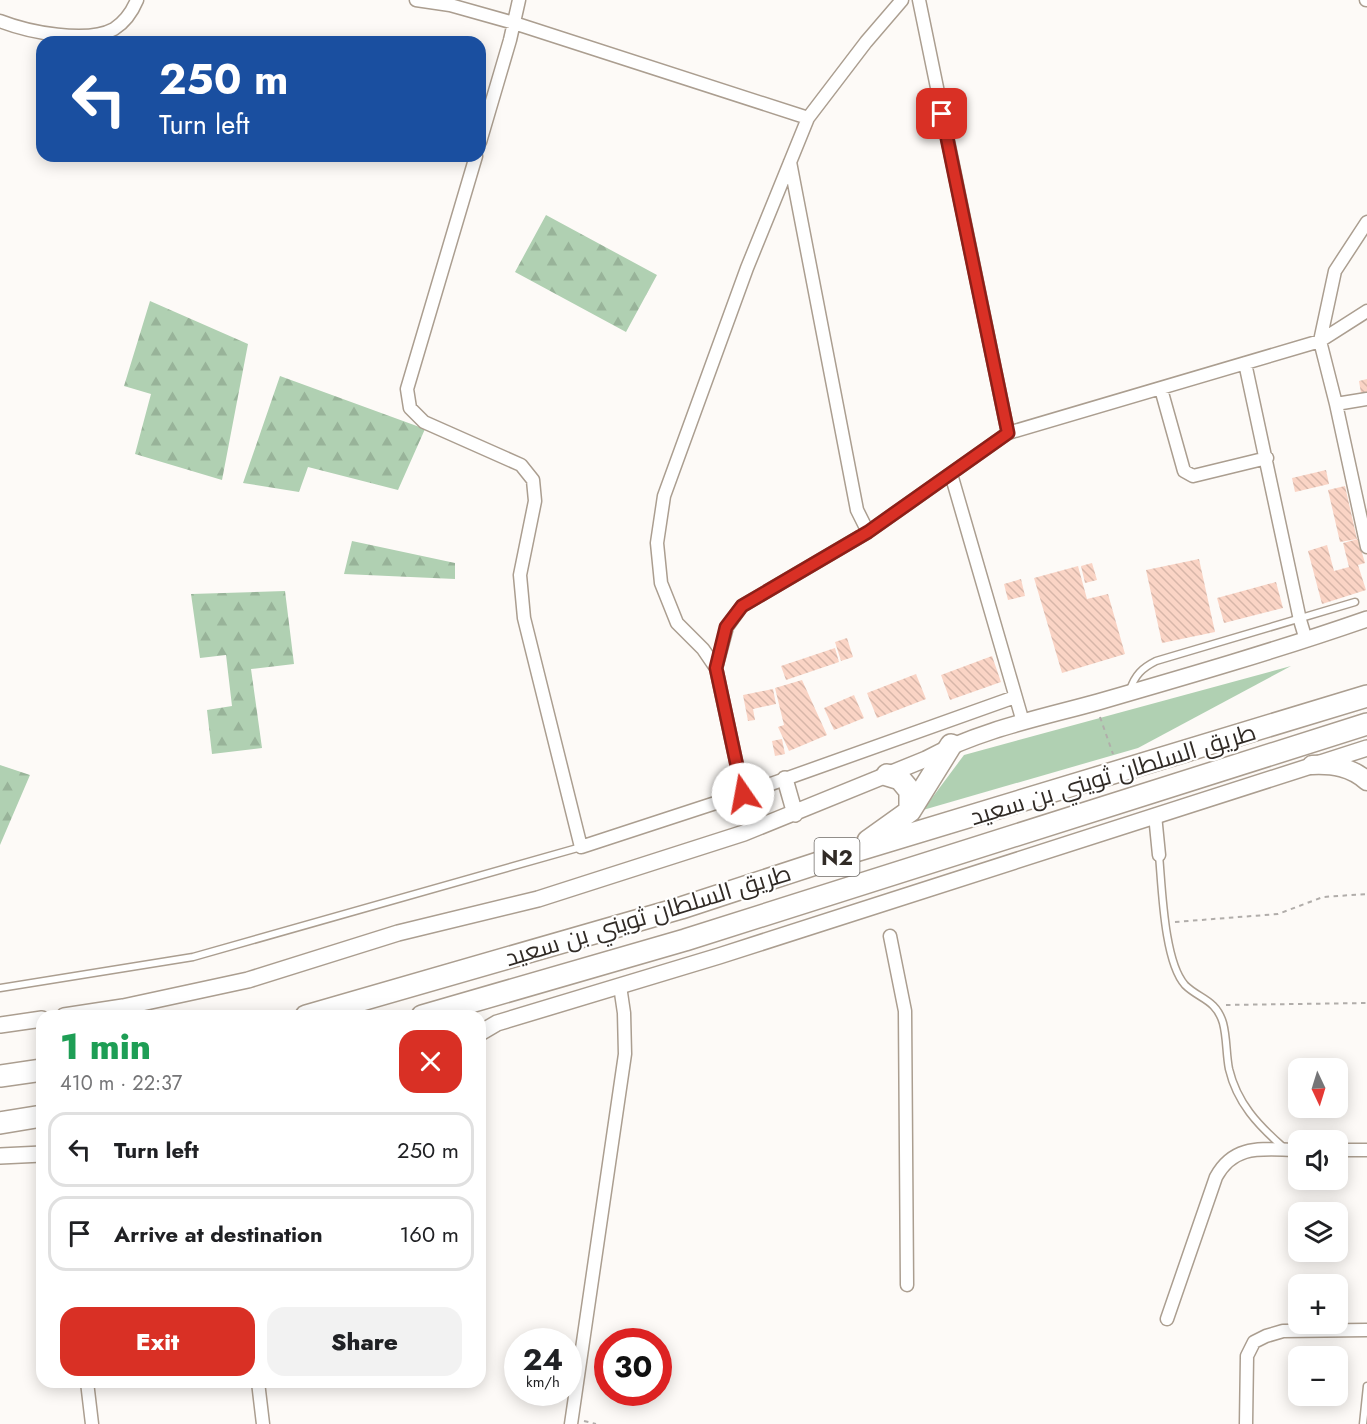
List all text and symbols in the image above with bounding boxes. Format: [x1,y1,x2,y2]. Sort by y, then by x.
text: 250 m [159,49,289,110]
icon: left [60,60,138,138]
pin [916,88,967,139]
icon: arrive [925,97,958,130]
text: Turn left [159,105,249,144]
street label: طريق السلطان ثويني بن سعيد [966,714,1261,836]
position arrow [711,762,775,826]
road number: N2 [814,838,860,876]
street label: طريق السلطان ثويني بن سعيد [501,855,796,977]
text: 1 min [60,1020,151,1072]
button: close [399,1030,462,1093]
north arrow [1288,1058,1348,1118]
map controls [1288,1058,1348,1406]
text: 410 m · 22:37 [60,1069,182,1098]
button: sound [1288,1130,1348,1190]
icon: left [63,1133,96,1166]
text: Turn left [114,1134,199,1166]
text: 250 m [397,1134,459,1166]
button: layers [1288,1202,1348,1262]
icon: arrive [63,1217,96,1250]
text: Arrive at destination [114,1218,323,1250]
text: 160 m [399,1218,459,1250]
button: + [1288,1274,1348,1334]
button: Exit [60,1307,255,1376]
button: Share [267,1307,462,1376]
speed limit sign: 30 [594,1328,672,1406]
text: 24 [523,1338,563,1381]
button: − [1288,1346,1348,1406]
text: km/h [526,1371,560,1393]

